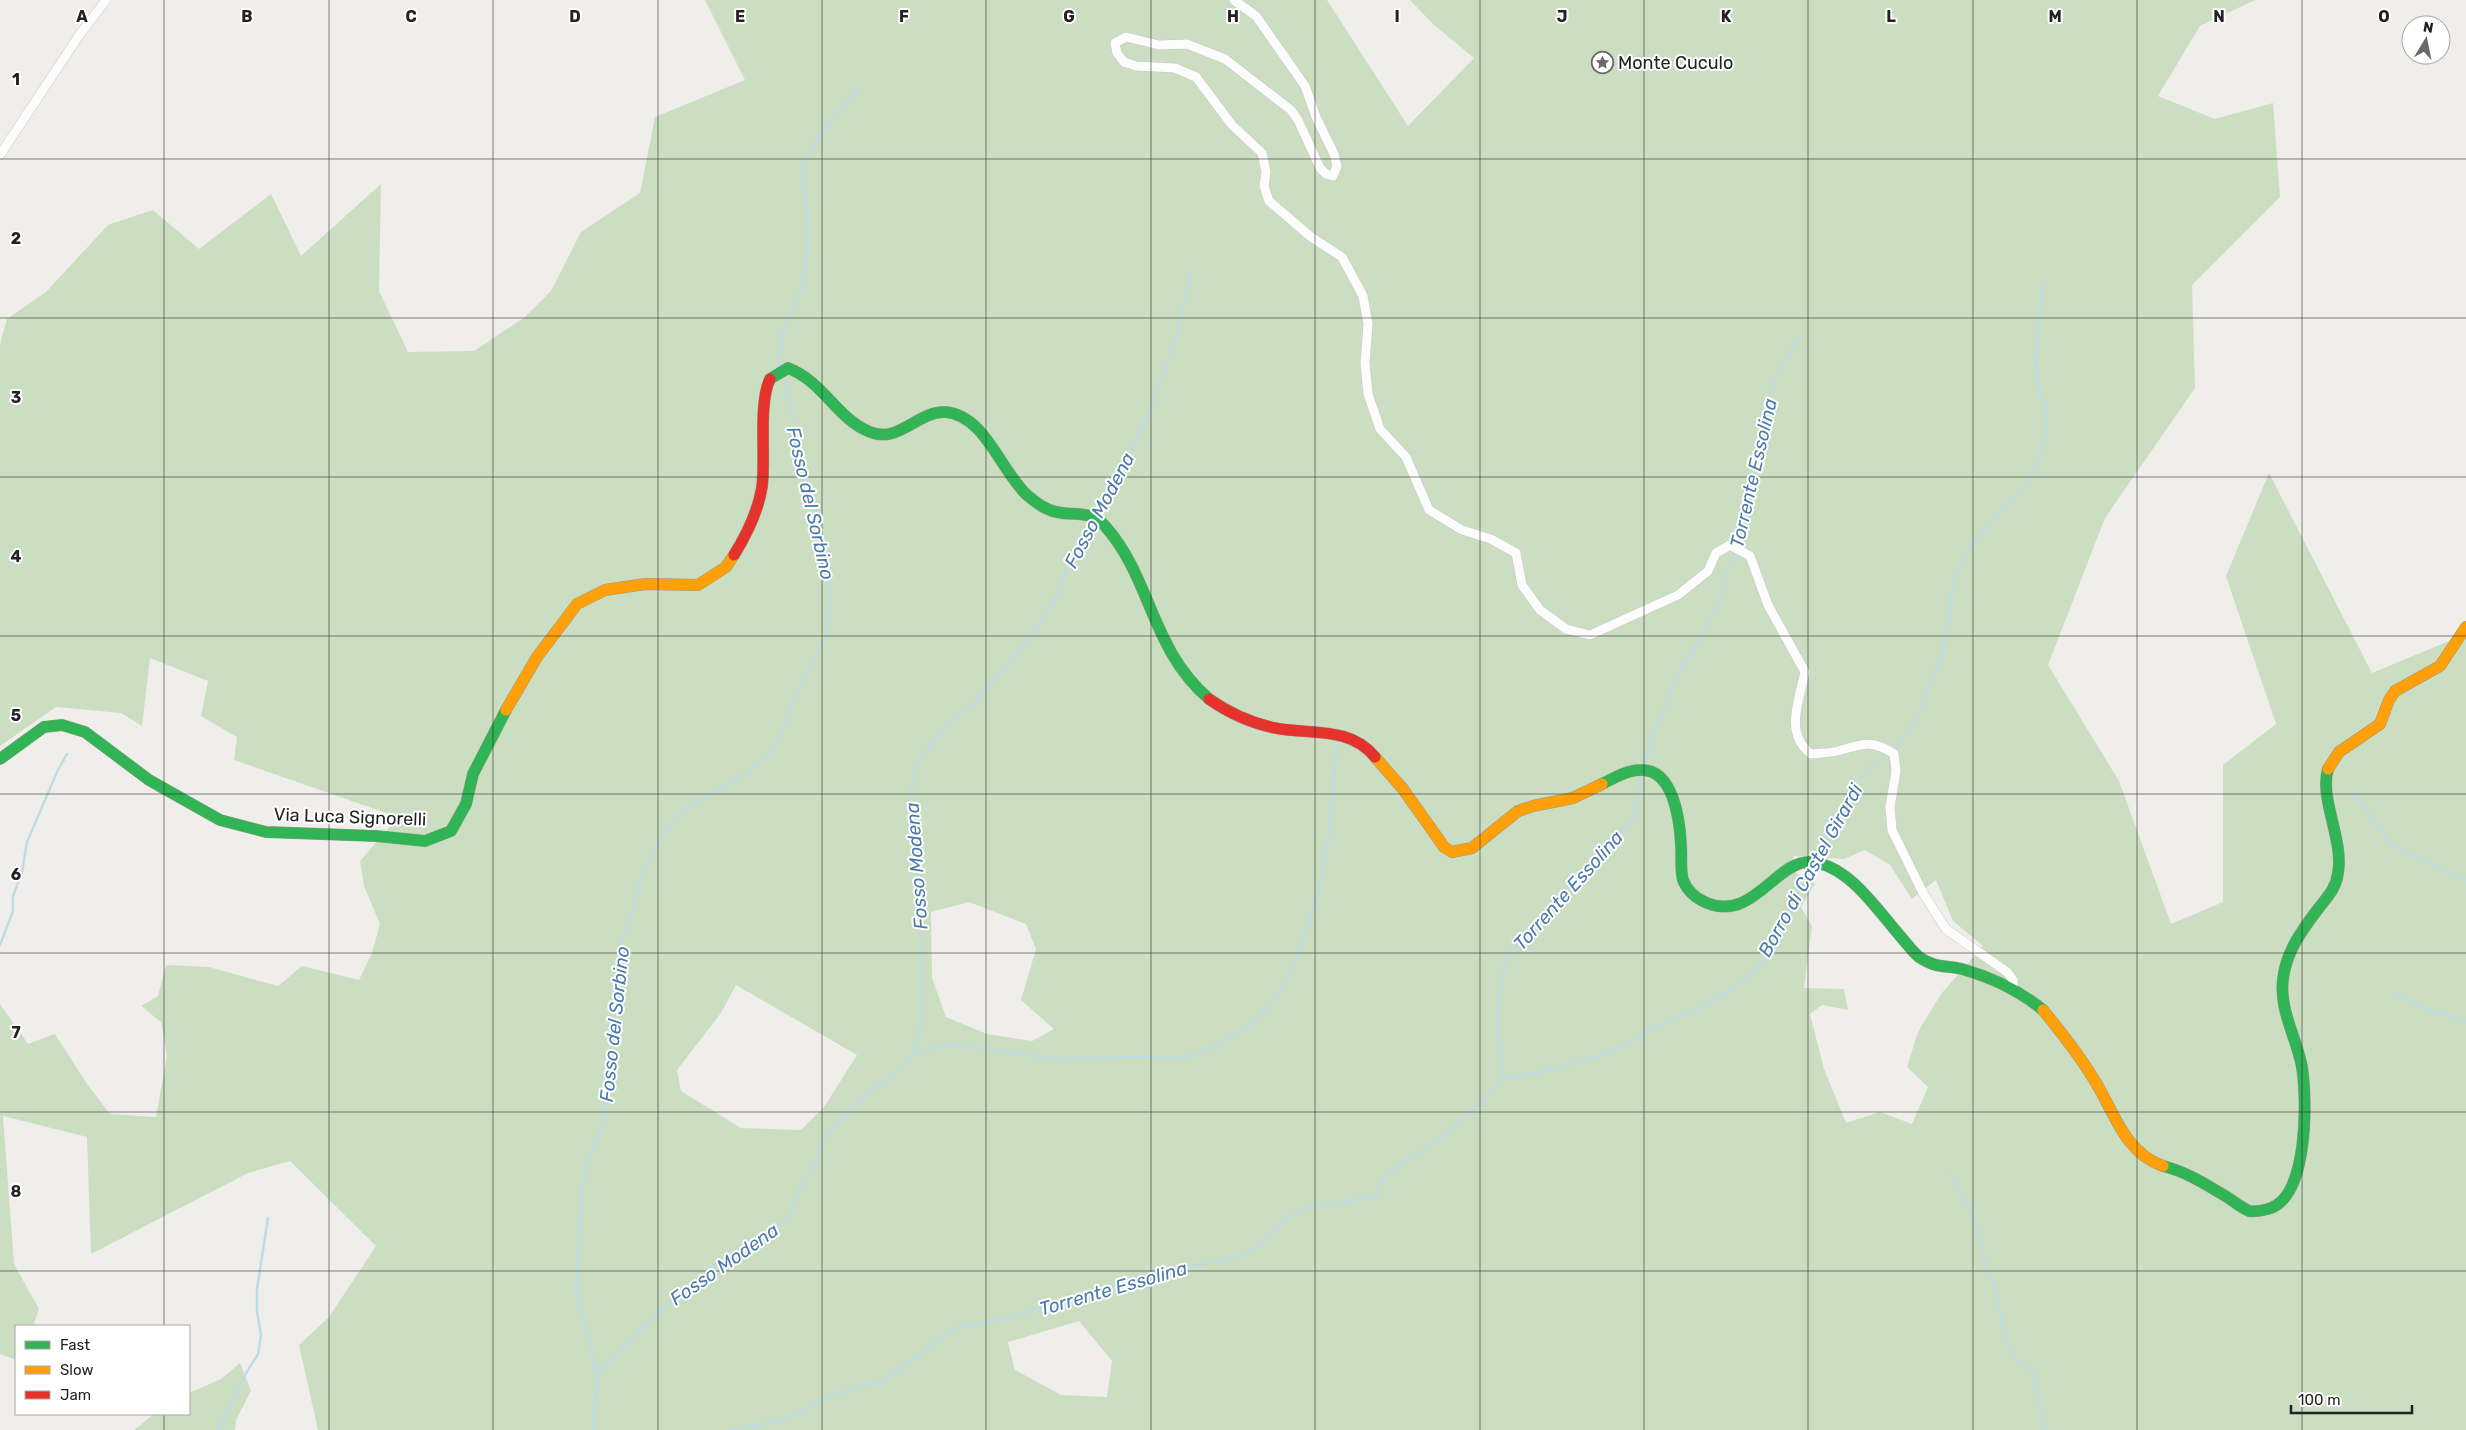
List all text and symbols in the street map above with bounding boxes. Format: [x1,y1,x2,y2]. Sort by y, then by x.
text: A [76,7,88,26]
text: B [241,7,253,26]
text: C [405,7,417,26]
text: D [569,7,581,26]
text: E [735,7,745,26]
text: F [899,7,909,26]
text: G [1063,7,1075,26]
text: H [1227,7,1239,26]
text: I [1394,7,1400,26]
text: J [1557,7,1567,26]
text: K [1721,7,1732,26]
text: L [1886,7,1896,26]
text: M [2048,7,2062,26]
text: N [2213,7,2225,26]
text: O [2378,7,2390,26]
north arrow [2401,15,2451,65]
text: N [2422,18,2435,37]
place icon: Monte Cuculo [1590,51,1614,75]
place label: Monte Cuculo [1618,52,1733,74]
text: 1 [12,70,20,89]
text: 2 [11,229,21,248]
text: 3 [11,388,21,407]
water label: Torrente Essolina [1725,396,1782,550]
water label: Fosso del Sorbino [782,424,839,582]
water label: Fosso Modena [1059,449,1139,572]
text: 4 [11,547,22,566]
text: 5 [11,706,21,725]
water label: Borro di Castel Girardi [1753,780,1868,961]
water label: Fosso Modena [901,802,932,930]
street label: Via Luca Signorelli [273,803,427,831]
water label: Torrente Essolina [1509,826,1628,955]
text: 6 [11,865,21,884]
water label: Fosso del Sorbino [595,945,634,1103]
text: 7 [11,1023,21,1042]
text: 8 [11,1182,22,1201]
water label: Fosso Modena [666,1218,783,1310]
water label: Torrente Essolina [1037,1256,1190,1321]
legend [15,1325,190,1415]
text: Fast [60,1336,90,1354]
text: Slow [60,1361,93,1379]
scale bar [2291,1382,2412,1414]
text: Jam [60,1386,91,1404]
text: 100 m [2298,1391,2340,1409]

